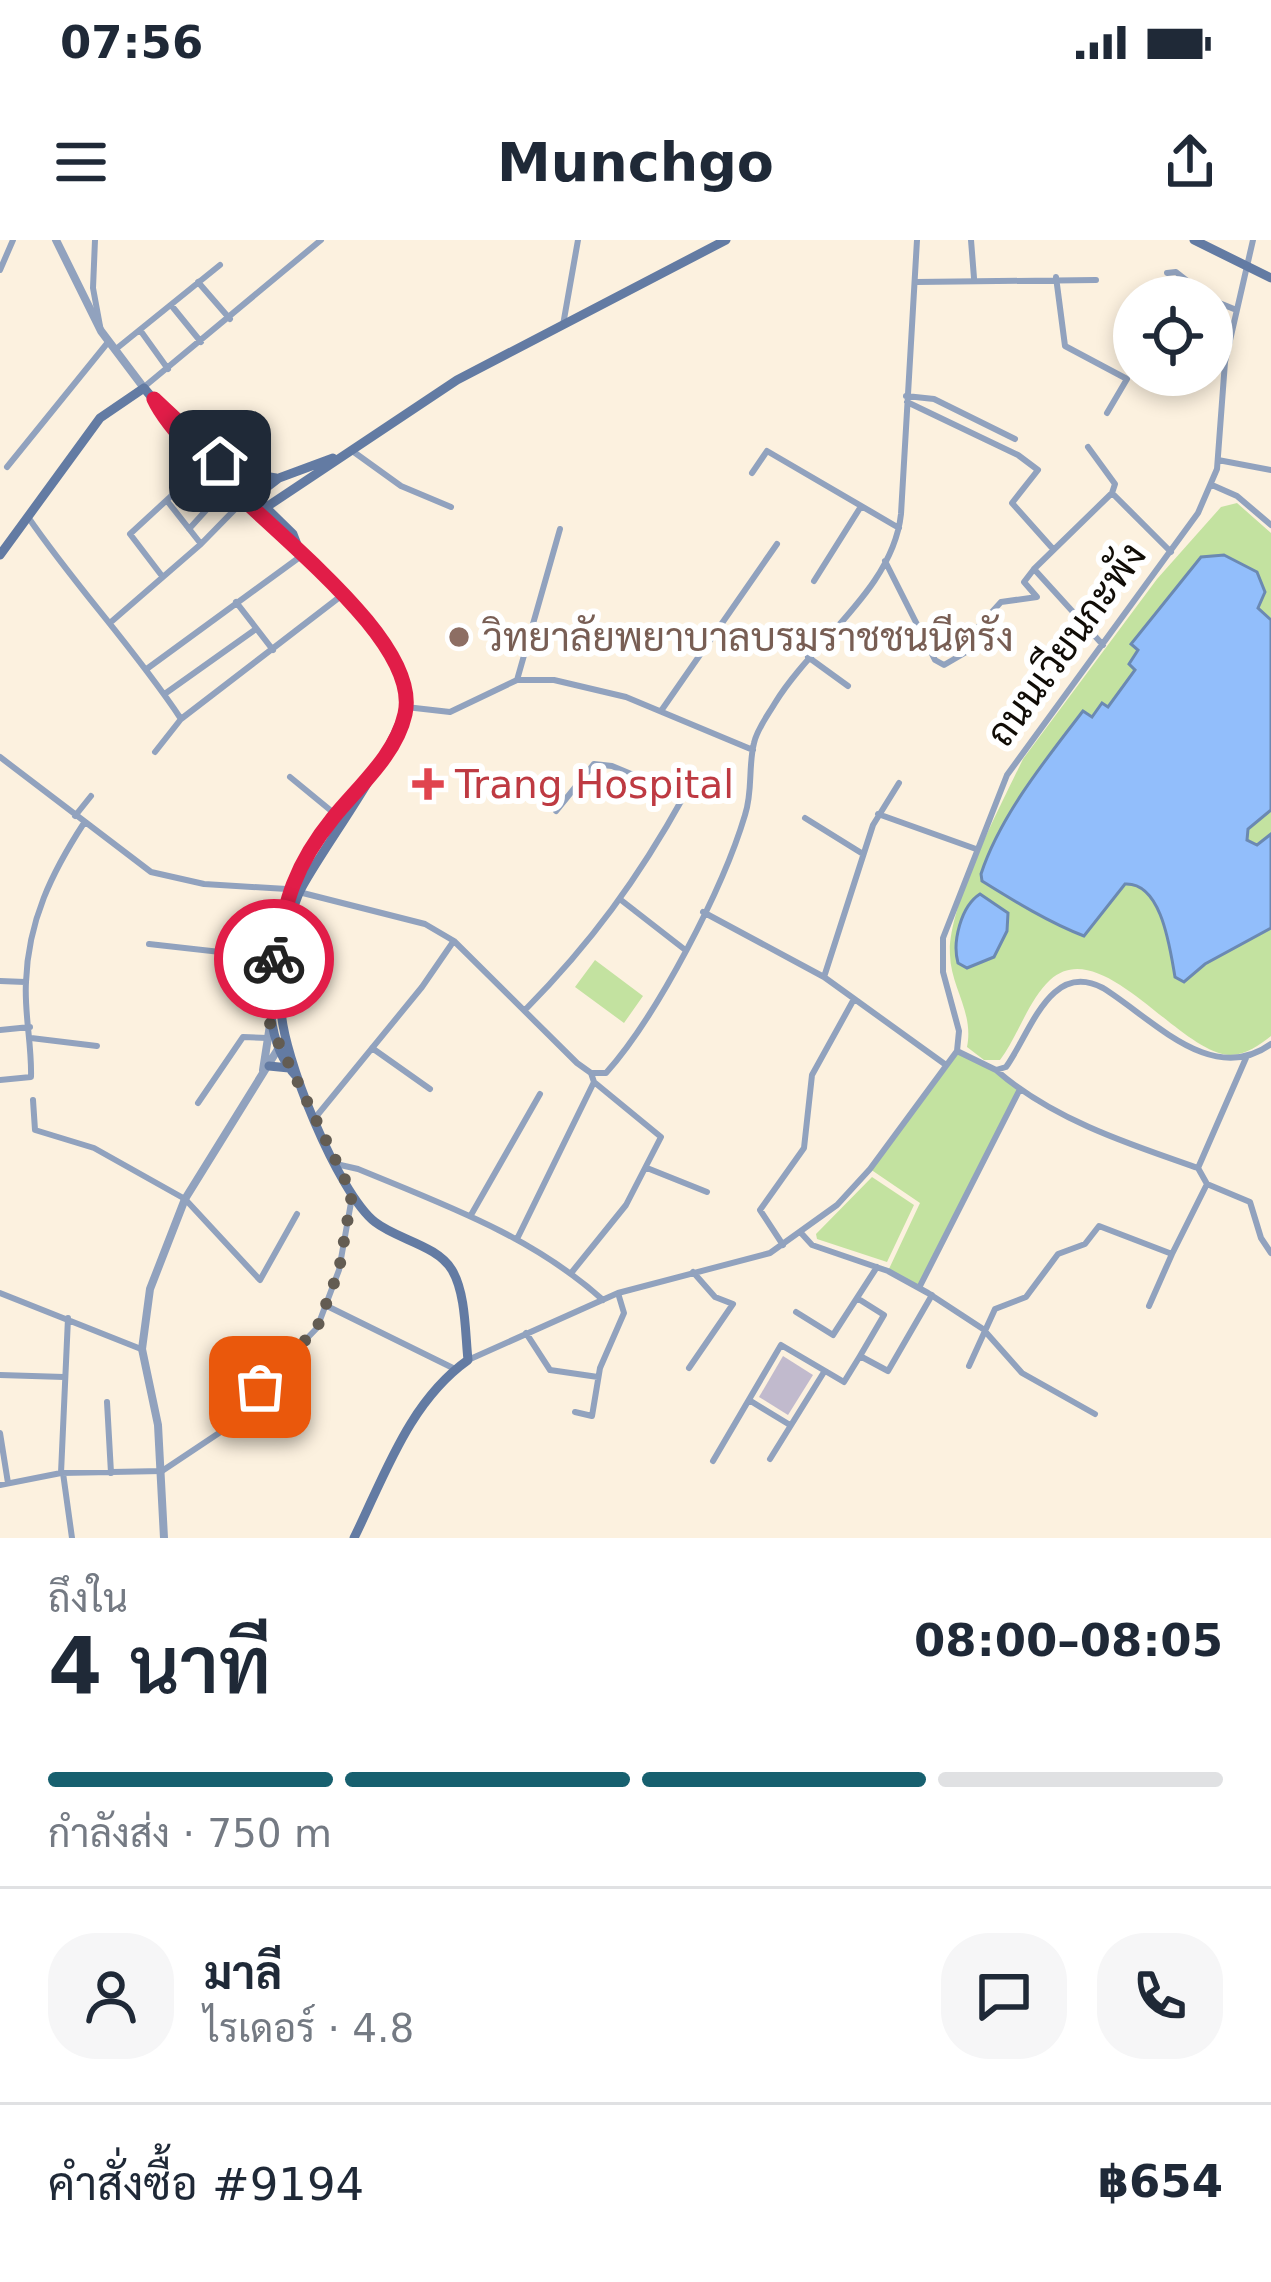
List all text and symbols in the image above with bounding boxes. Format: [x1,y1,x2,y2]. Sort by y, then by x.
text: 07:56 [60,16,203,69]
icon: menu [48,129,114,195]
icon: share [1157,129,1223,195]
text: Munchgo [497,131,774,194]
map controls [1113,276,1233,396]
button: locate [1113,276,1233,396]
pin [169,410,271,512]
icon: home [187,428,253,494]
street label: ถนนเวียนกะพัง [976,533,1155,755]
place label: วิทยาลัยพยาบาลบรมราชชนนีตรัง [482,614,1014,660]
marker: วิทยาลัยพยาบาลบรมราชชนนีตรัง [446,624,472,650]
place label: Trang Hospital [454,762,734,807]
marker: Trang Hospital [412,768,444,800]
courier [214,899,334,1019]
icon: bike [241,926,307,992]
pin [209,1336,311,1438]
icon: bag [227,1354,293,1420]
text: ถึงใน [48,1576,128,1621]
text: 08:00–08:05 [914,1614,1223,1667]
text: 4 นาที [48,1621,271,1711]
text: กำลังส่ง · 750 m [48,1811,332,1856]
button: person [48,1933,174,2059]
button: chat [941,1933,1067,2059]
button: phone [1097,1933,1223,2059]
text: มาลี [204,1947,282,2000]
text: ไรเดอร์ · 4.8 [204,2006,414,2051]
text: ฿654 [1098,2155,1223,2208]
text: คำสั่งซื้อ #9194 [48,2158,364,2211]

